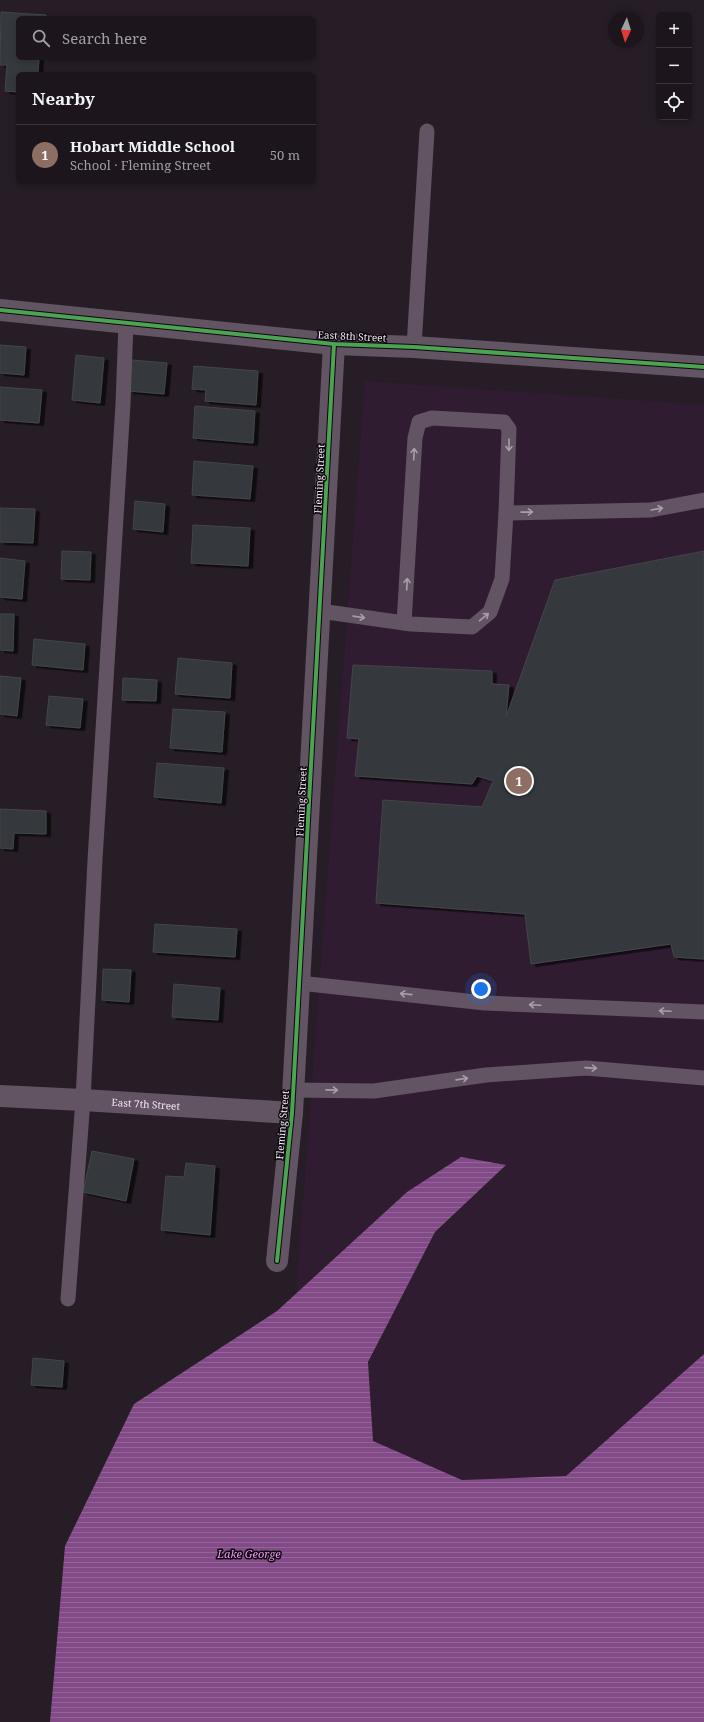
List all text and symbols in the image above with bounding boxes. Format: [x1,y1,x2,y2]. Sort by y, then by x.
north arrow [608,12,644,48]
map controls [656,12,692,120]
button: + [656,12,692,48]
search box [16,16,316,60]
icon: search [30,27,52,49]
text: Search here [62,28,147,48]
button: − [656,48,692,84]
button: locate [656,84,692,120]
text: Nearby [32,87,95,110]
text: Hobart Middle School [70,136,235,156]
text: 1 [41,146,49,164]
text: 50 m [270,146,300,164]
text: School · Fleming Street [70,156,211,174]
street label: East 8th Street [317,327,387,345]
one-way arrow [505,438,513,451]
street label: Fleming Street [310,444,328,514]
one-way arrow [411,448,418,461]
one-way arrow [650,504,663,512]
one-way arrow [520,508,533,516]
one-way arrow [403,578,410,591]
one-way arrow [479,612,490,621]
one-way arrow [352,613,365,621]
pin: 1 [506,766,532,796]
street label: Fleming Street [292,767,310,837]
your location [471,979,491,999]
one-way arrow [400,990,413,998]
one-way arrow [529,1001,542,1009]
one-way arrow [659,1007,672,1014]
one-way arrow [584,1065,597,1072]
one-way arrow [455,1075,468,1083]
one-way arrow [325,1086,338,1094]
street label: Fleming Street [272,1089,292,1160]
street label: East 7th Street [111,1095,181,1113]
water label: Lake George [216,1546,281,1561]

